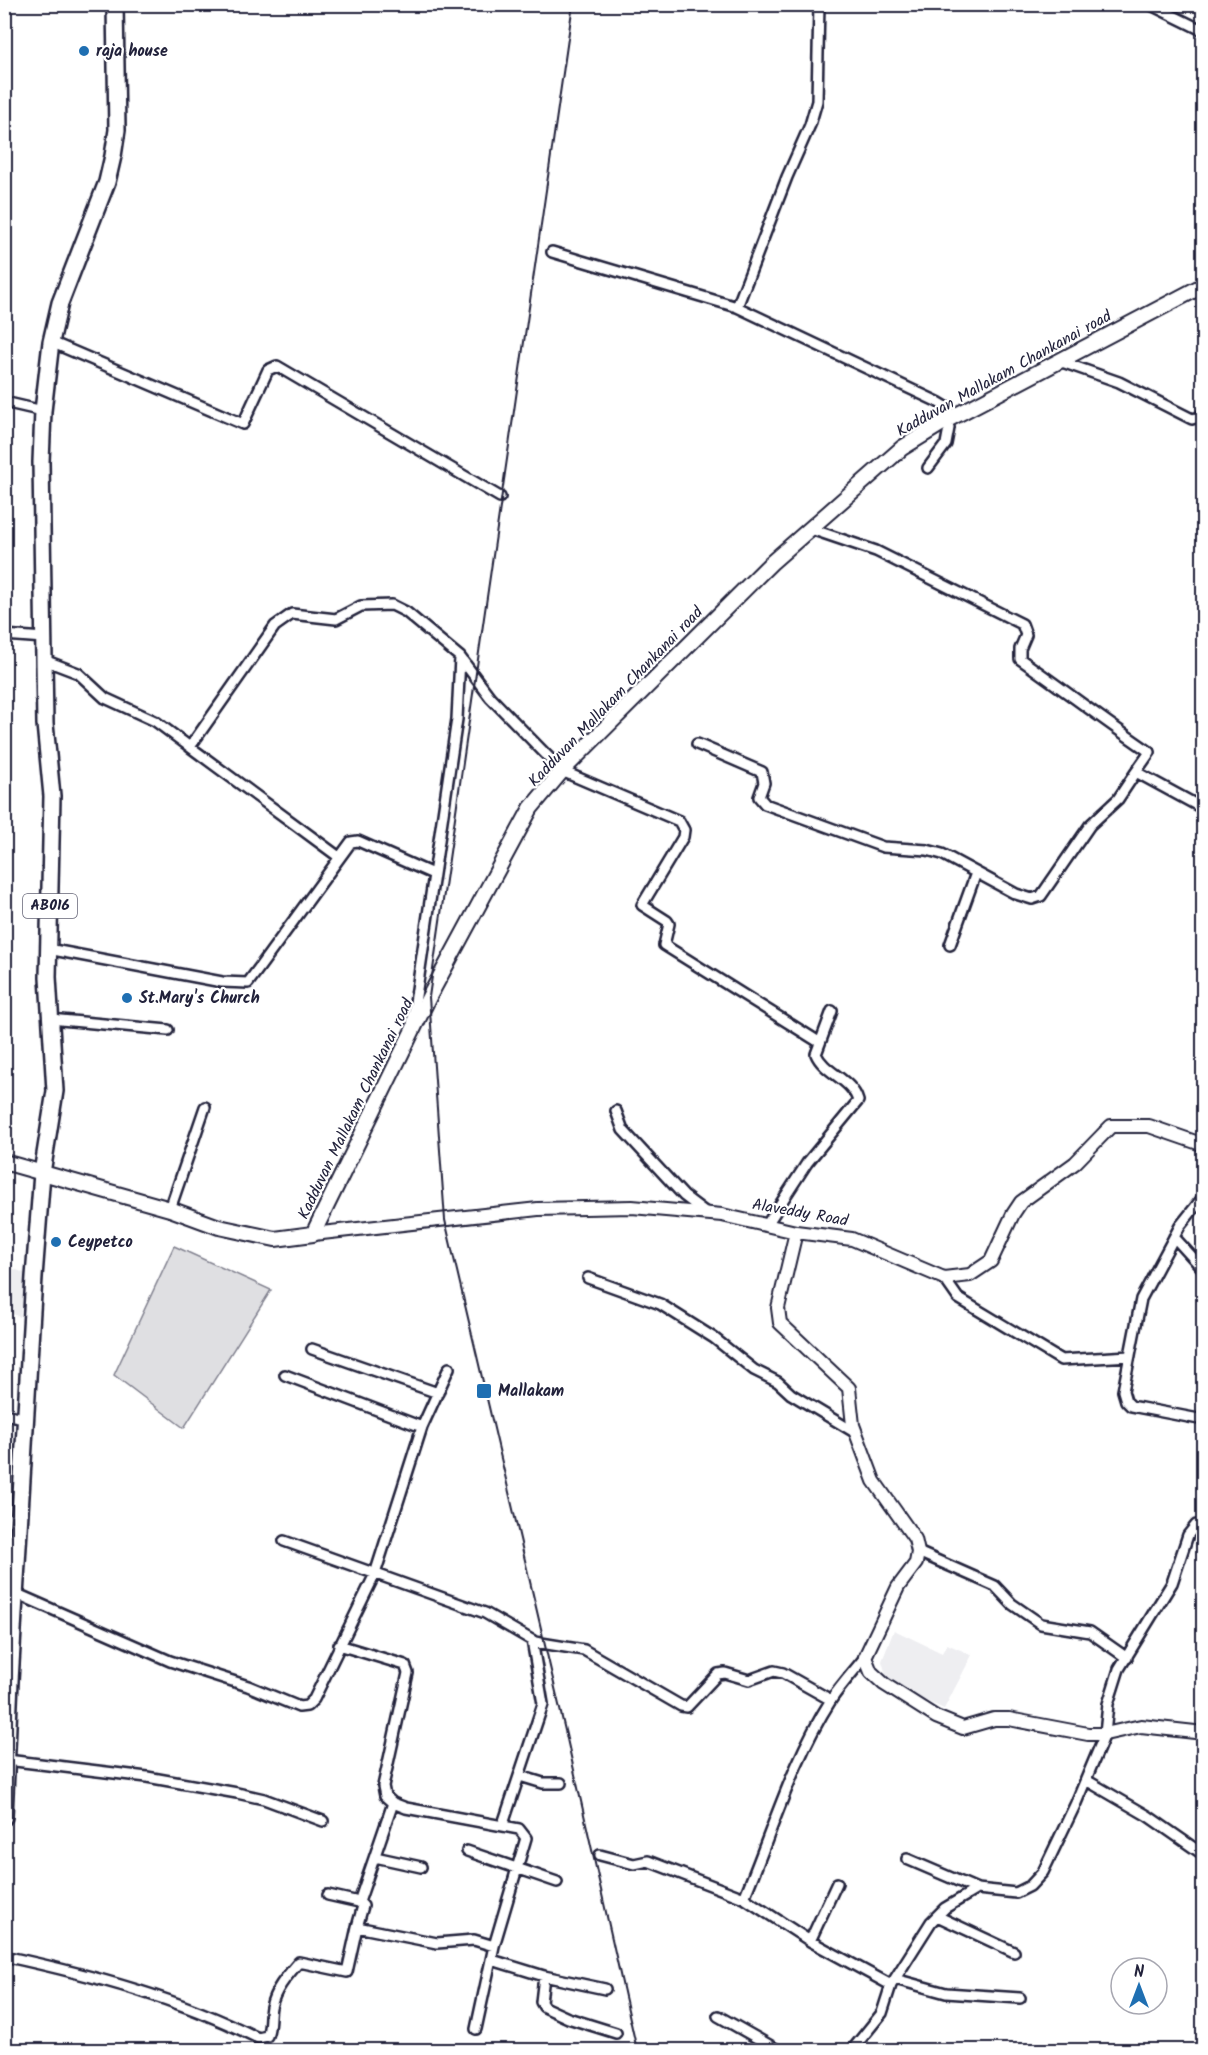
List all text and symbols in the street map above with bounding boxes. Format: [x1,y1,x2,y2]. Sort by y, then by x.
place label: raja house [96,39,168,64]
marker: raja house [77,44,91,58]
street label: Kadduvan Mallakam Chankanai road [892,304,1117,444]
street label: Kadduvan Mallakam Chankanai road [523,600,710,793]
road number: AB016 [23,894,77,918]
place label: St.Mary's Church [139,986,260,1011]
marker: St.Mary's Church [120,991,134,1005]
street label: Kadduvan Mallakam Chankanai road [292,993,421,1224]
street label: Alaveddy Road [750,1192,851,1234]
place label: Ceypetco [68,1230,133,1255]
marker: Ceypetco [49,1235,63,1249]
place label: Mallakam [498,1379,564,1404]
marker: Mallakam [475,1382,493,1400]
north arrow [1109,1956,1169,2016]
text: N [1134,1960,1144,1985]

